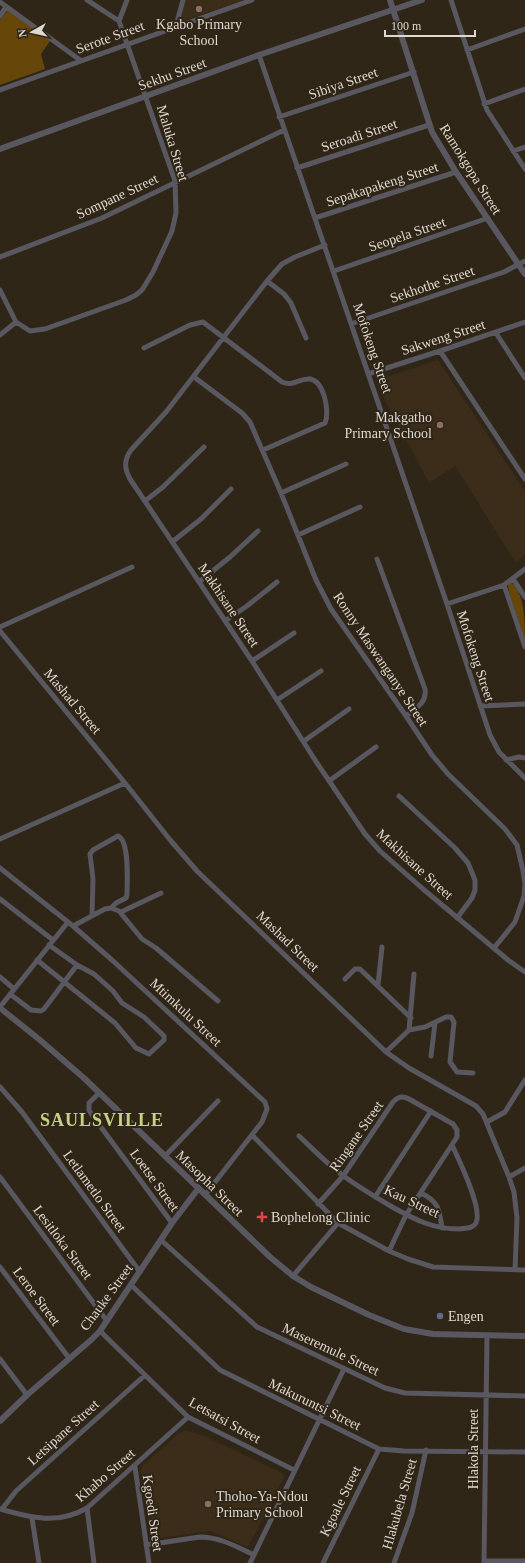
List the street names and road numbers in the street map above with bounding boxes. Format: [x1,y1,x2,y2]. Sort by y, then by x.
street label: Serote Street [74,18,147,57]
street label: Sekhu Street [136,55,208,94]
street label: Sibiya Street [307,65,380,102]
street label: Maluka Street [154,103,191,183]
street label: Seroadi Street [319,116,399,155]
street label: Ramokgopa Street [437,121,504,217]
street label: Sepakapakeng Street [324,159,440,210]
street label: Sompane Street [74,171,160,222]
street label: Seopela Street [367,214,448,255]
street label: Sekhothe Street [388,263,476,306]
street label: Mofokeng Street [350,301,395,395]
street label: Sakweng Street [399,317,487,358]
street label: Makhisane Street [195,561,262,650]
street label: Ronny Maswanganye Street [330,590,431,729]
street label: Mofokeng Street [454,609,497,704]
street label: Mashad Street [41,666,104,737]
street label: Makhisane Street [373,826,456,903]
street label: Mashad Street [253,908,322,975]
street label: Mtimkulu Street [147,975,225,1049]
street label: Ringane Street [327,1098,386,1175]
street label: Loetse Street [127,1146,182,1215]
street label: Letlametlo Street [60,1148,129,1235]
street label: Masopha Street [173,1148,246,1219]
street label: Kau Street [382,1182,442,1221]
street label: Lesitloka Street [30,1203,95,1282]
street label: Chauke Street [77,1261,136,1334]
street label: Leroe Street [10,1264,63,1328]
street label: Maseremule Street [280,1320,382,1379]
street label: Makuruntsi Street [266,1376,363,1433]
street label: Letsatsi Street [186,1395,263,1446]
street label: Letsipane Street [25,1396,102,1468]
street label: Hlakola Street [466,1409,481,1489]
street label: Khabo Street [73,1446,138,1505]
street label: Hlakubela Street [379,1457,420,1551]
street label: Kgoale Street [317,1463,364,1539]
street label: Kgoedi Street [140,1474,165,1553]

